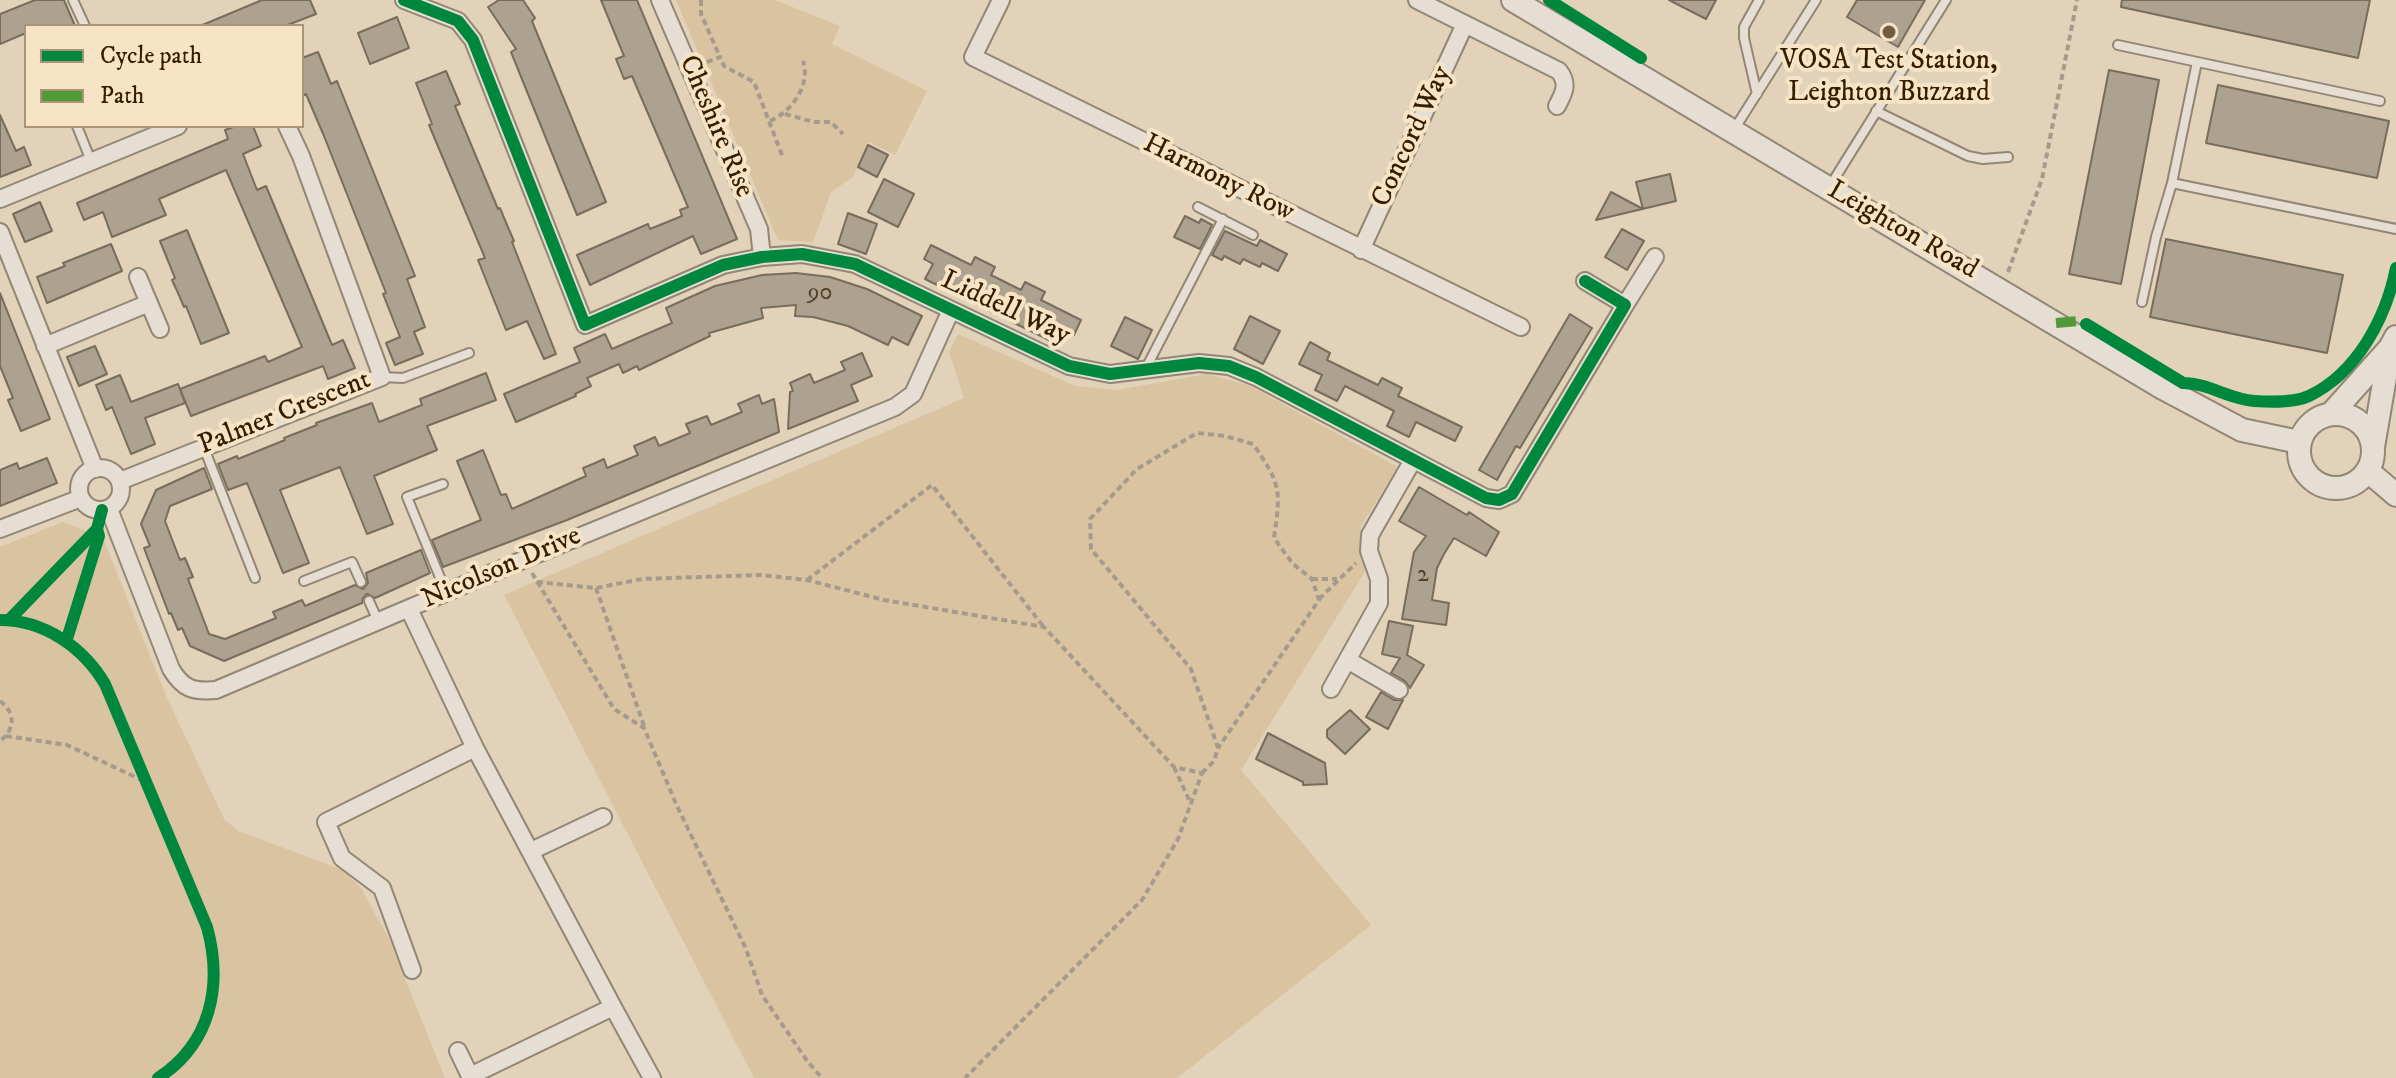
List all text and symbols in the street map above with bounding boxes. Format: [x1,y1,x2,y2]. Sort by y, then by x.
marker: VOSA Test Station, Leighton Buzzard [1880,23,1898,41]
legend [24,24,304,128]
text: Cycle path [100,41,202,71]
place label: VOSA Test Station, Leighton Buzzard [1780,45,1998,111]
street label: Cheshire Rise [670,51,760,203]
street label: Concord Way [1366,61,1460,213]
text: Path [100,81,144,111]
street label: Harmony Row [1137,128,1299,230]
street label: Leighton Road [1821,174,1983,288]
street label: Liddell Way [935,264,1075,354]
house number: 90 [808,280,832,308]
street label: Palmer Crescent [194,364,376,464]
street label: Nicolson Drive [417,520,587,618]
house number: 2 [1417,562,1429,590]

